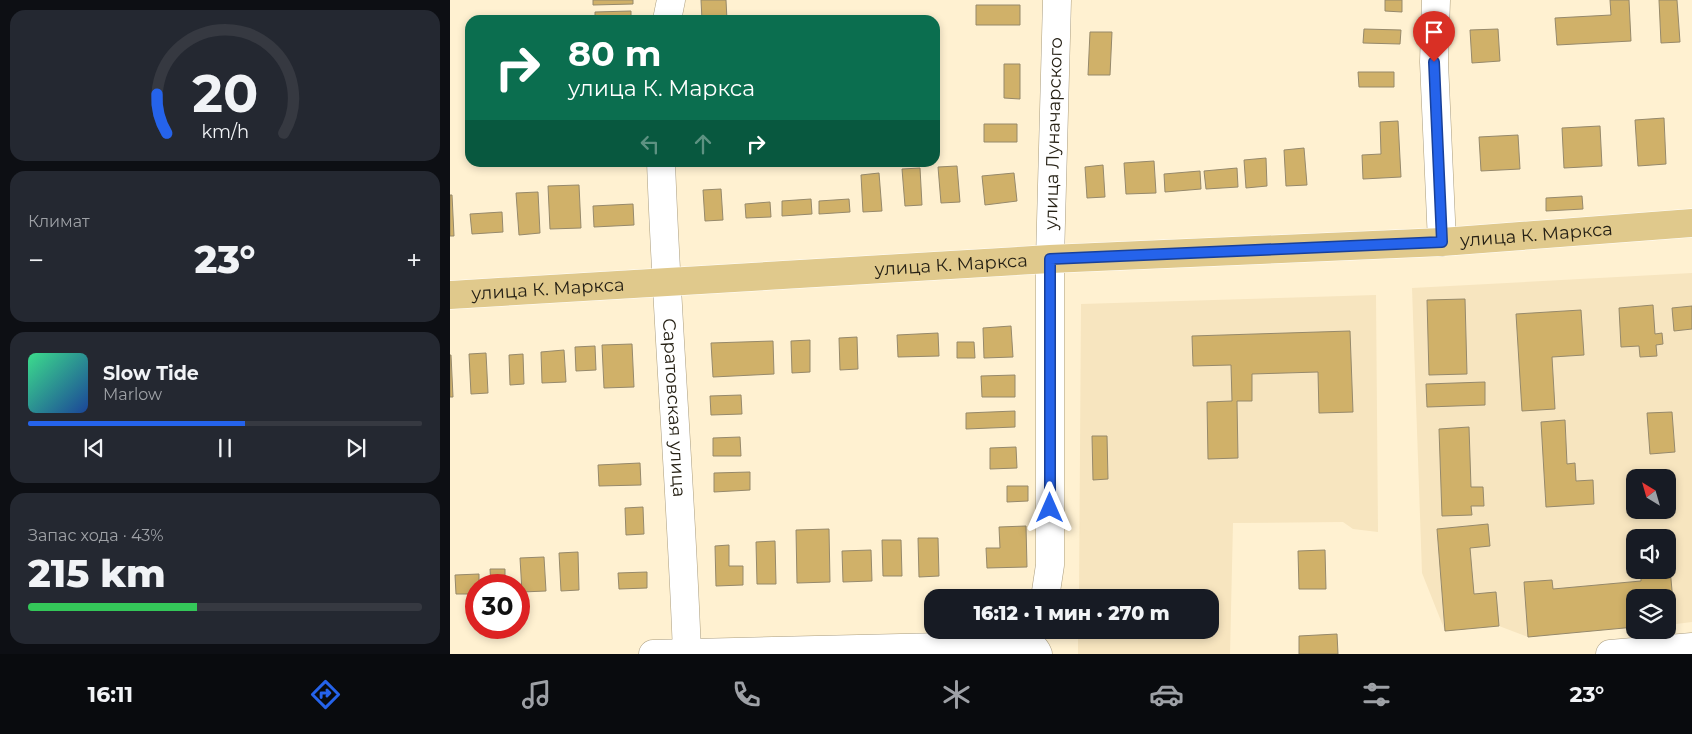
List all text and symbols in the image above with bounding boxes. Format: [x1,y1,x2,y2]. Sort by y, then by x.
pin [1413,11,1455,62]
icon: arrive [1420,18,1448,46]
text: 80 m [568,32,662,75]
icon: right [485,35,550,100]
street label: улица Луначарского [1040,37,1067,231]
text: 20 [192,62,258,125]
text: улица К. Маркса [568,75,755,102]
text: km/h [201,121,249,142]
icon: left [636,130,664,158]
icon: ahead [689,130,717,158]
icon: right [742,130,770,158]
text: Климат [28,212,90,231]
street label: улица К. Маркса [1458,218,1613,252]
text: 23° [195,236,255,283]
text: − [28,243,44,277]
text: + [406,243,422,277]
street label: улица К. Маркса [873,249,1028,281]
street label: улица К. Маркса [470,274,625,305]
street label: Саратовская улица [658,317,690,498]
text: Slow Tide [103,362,199,385]
text: Marlow [103,385,162,404]
icon: previous [80,434,108,462]
icon: pause [211,434,239,462]
icon: next [342,434,370,462]
north arrow [1626,469,1676,519]
map controls [1626,469,1676,639]
position arrow [1023,481,1075,533]
text: Запас хода · 43% [28,526,163,545]
button: sound [1626,529,1676,579]
text: 215 km [28,550,166,597]
speed limit sign: 30 [465,574,530,639]
button: layers [1626,589,1676,639]
text: 16:12 · 1 мин · 270 m [973,602,1170,625]
icon: directions [308,677,343,712]
icon: music [519,677,554,712]
icon: phone [729,677,764,712]
icon: climate [939,677,974,712]
icon: car [1149,677,1184,712]
icon: filters [1359,677,1394,712]
text: 16:11 [88,681,133,708]
text: 23° [1569,681,1604,708]

